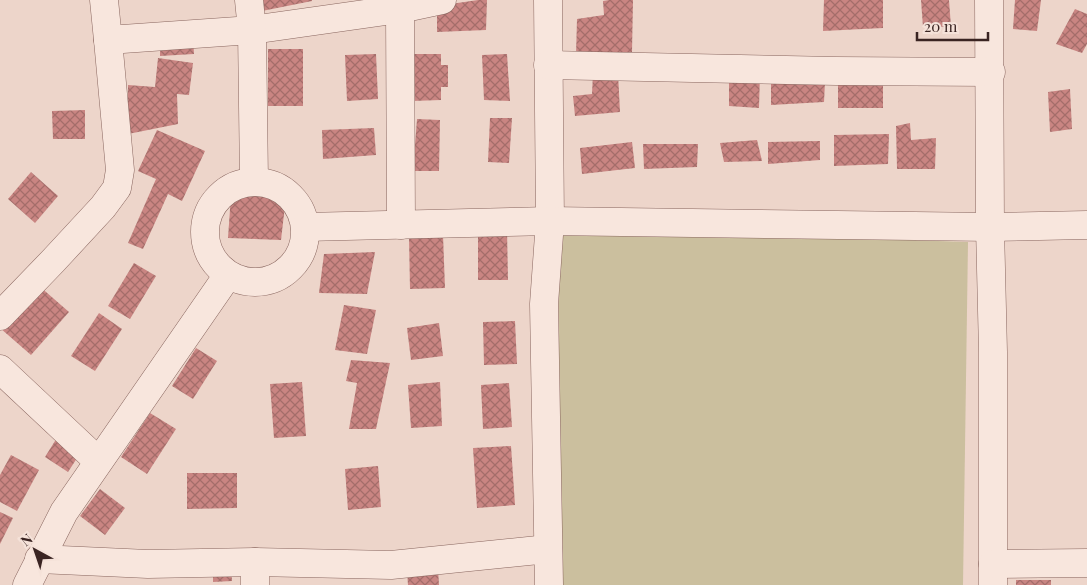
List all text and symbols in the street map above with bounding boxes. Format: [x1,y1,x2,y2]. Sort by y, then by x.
scale bar [917,10,988,42]
text: 20 m [924,16,958,36]
north arrow [10,525,60,575]
text: N [16,529,36,550]

